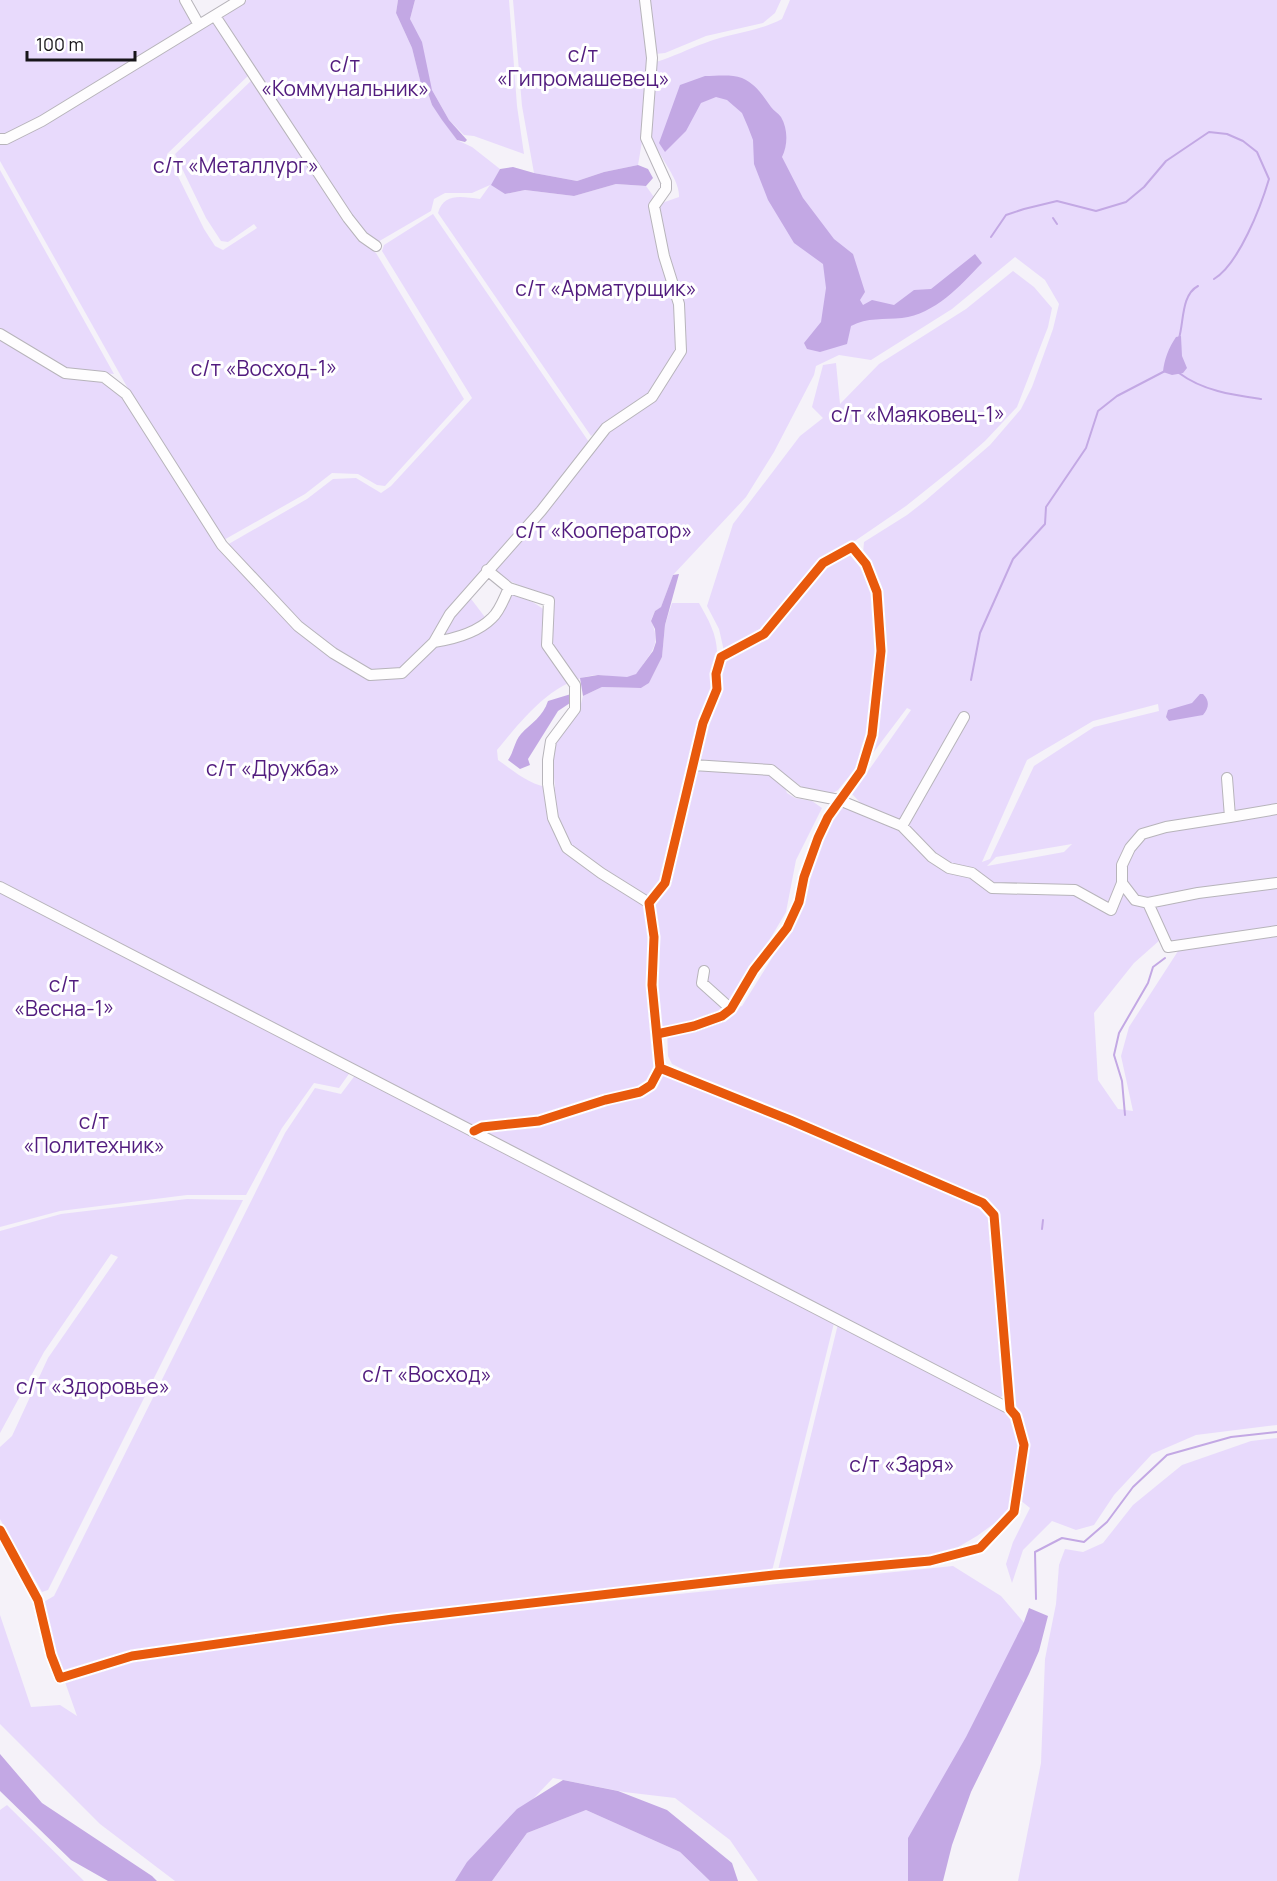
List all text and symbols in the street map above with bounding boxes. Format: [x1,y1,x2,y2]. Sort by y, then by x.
scale bar [27,24,135,62]
text: 100 m [36,32,84,56]
park label: с/т «Гипромашевец» [496,40,670,92]
park label: с/т «Коммунальник» [261,50,429,102]
park label: с/т «Металлург» [153,151,319,179]
park label: с/т «Арматурщик» [515,274,697,302]
park label: с/т «Восход-1» [191,354,337,382]
park label: с/т «Маяковец-1» [831,400,1005,428]
park label: с/т «Кооператор» [515,516,693,544]
park label: с/т «Дружба» [206,754,340,782]
park label: с/т «Весна-1» [14,970,114,1022]
park label: с/т «Политехник» [23,1107,165,1159]
park label: с/т «Восход» [362,1360,492,1388]
park label: с/т «Здоровье» [16,1372,170,1400]
park label: с/т «Заря» [849,1450,955,1478]

